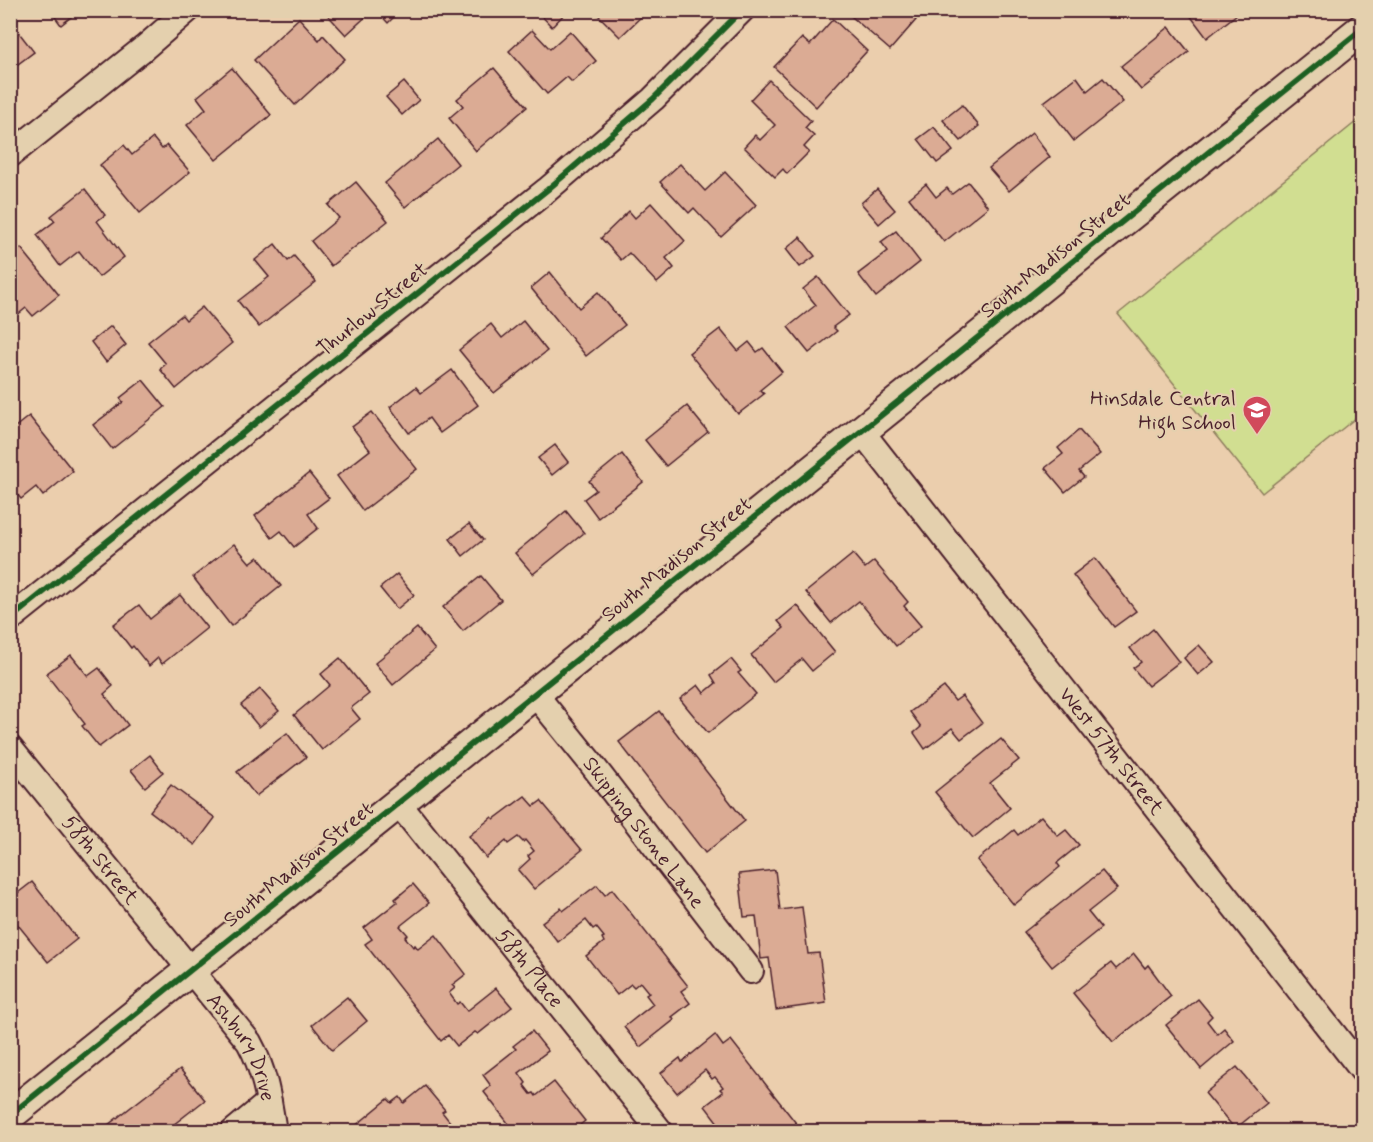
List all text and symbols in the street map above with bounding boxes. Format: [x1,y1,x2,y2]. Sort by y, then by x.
street label: South Madison Street [975,186,1137,325]
street label: Thurlow Street [311,256,434,363]
place label: Hinsdale Central High School [1090,385,1236,439]
school or university icon: Hinsdale Central High School [1241,394,1273,436]
street label: South Madison Street [596,490,758,629]
street label: West 57th Street [1052,682,1170,822]
street label: Skipping Stone Lane [576,751,711,914]
street label: South Madison Street [218,795,380,934]
street label: 58th Street [55,810,145,911]
street label: 58th Place [489,923,569,1014]
street label: Ashbury Drive [200,987,282,1104]

